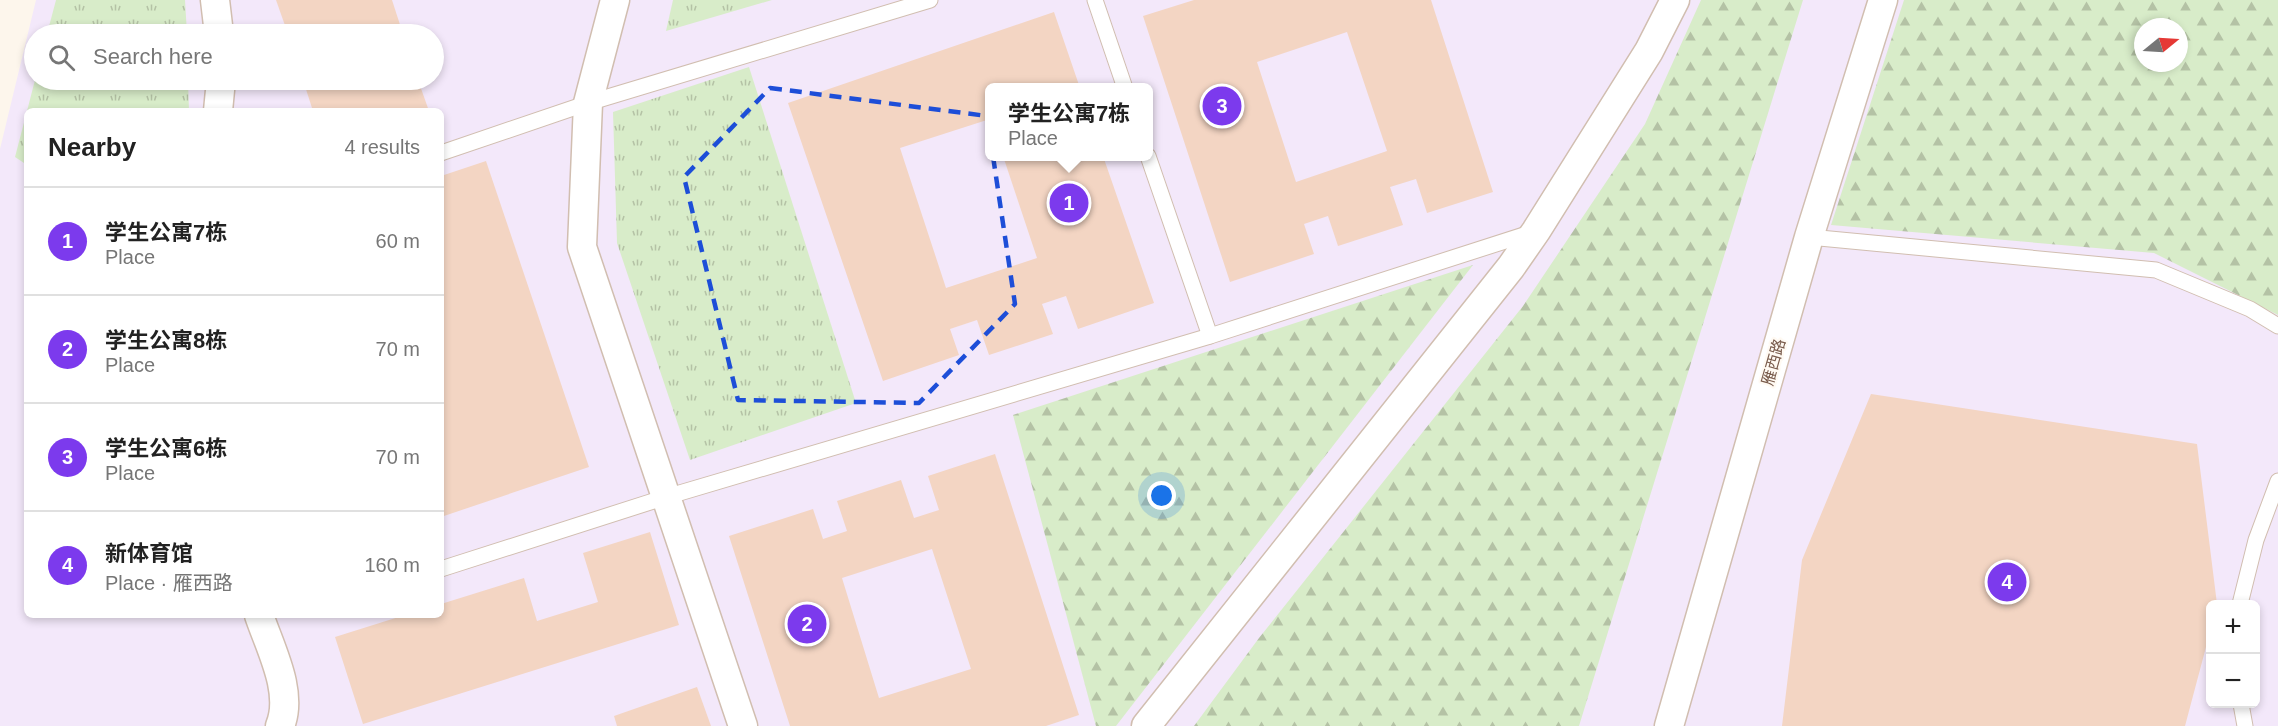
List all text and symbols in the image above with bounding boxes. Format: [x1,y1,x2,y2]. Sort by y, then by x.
north arrow [2134,18,2188,72]
search box [24,24,444,90]
icon: search [45,41,78,74]
text: Search here [93,44,213,69]
popup [985,83,1153,161]
pin: 3 [1202,84,1242,128]
text: 学生公寓7栋 [1008,101,1130,126]
text: Place [1008,127,1058,149]
text: Nearby [48,132,136,162]
text: 4 results [344,136,420,158]
pin: 1 [1050,180,1088,226]
text: 学生公寓7栋 [105,220,227,245]
text: 1 [62,230,73,252]
text: 60 m [376,230,420,252]
text: Place [105,246,155,268]
text: 学生公寓8栋 [105,328,227,353]
street label: 雁西路 [1759,337,1788,388]
text: 2 [62,338,73,360]
text: 70 m [376,338,420,360]
text: Place [105,354,155,376]
text: 学生公寓6栋 [105,436,227,461]
text: 3 [62,446,73,468]
text: 70 m [376,446,420,468]
text: Place [105,462,155,484]
your location [1147,481,1176,510]
text: 新体育馆 [105,541,193,566]
text: 4 [62,554,73,576]
text: 160 m [364,554,420,576]
pin: 4 [1988,560,2026,604]
text: Place · 雁西路 [105,572,233,594]
map controls [2206,600,2260,708]
button: + [2206,600,2260,654]
pin: 2 [788,602,826,646]
button: − [2206,654,2260,708]

